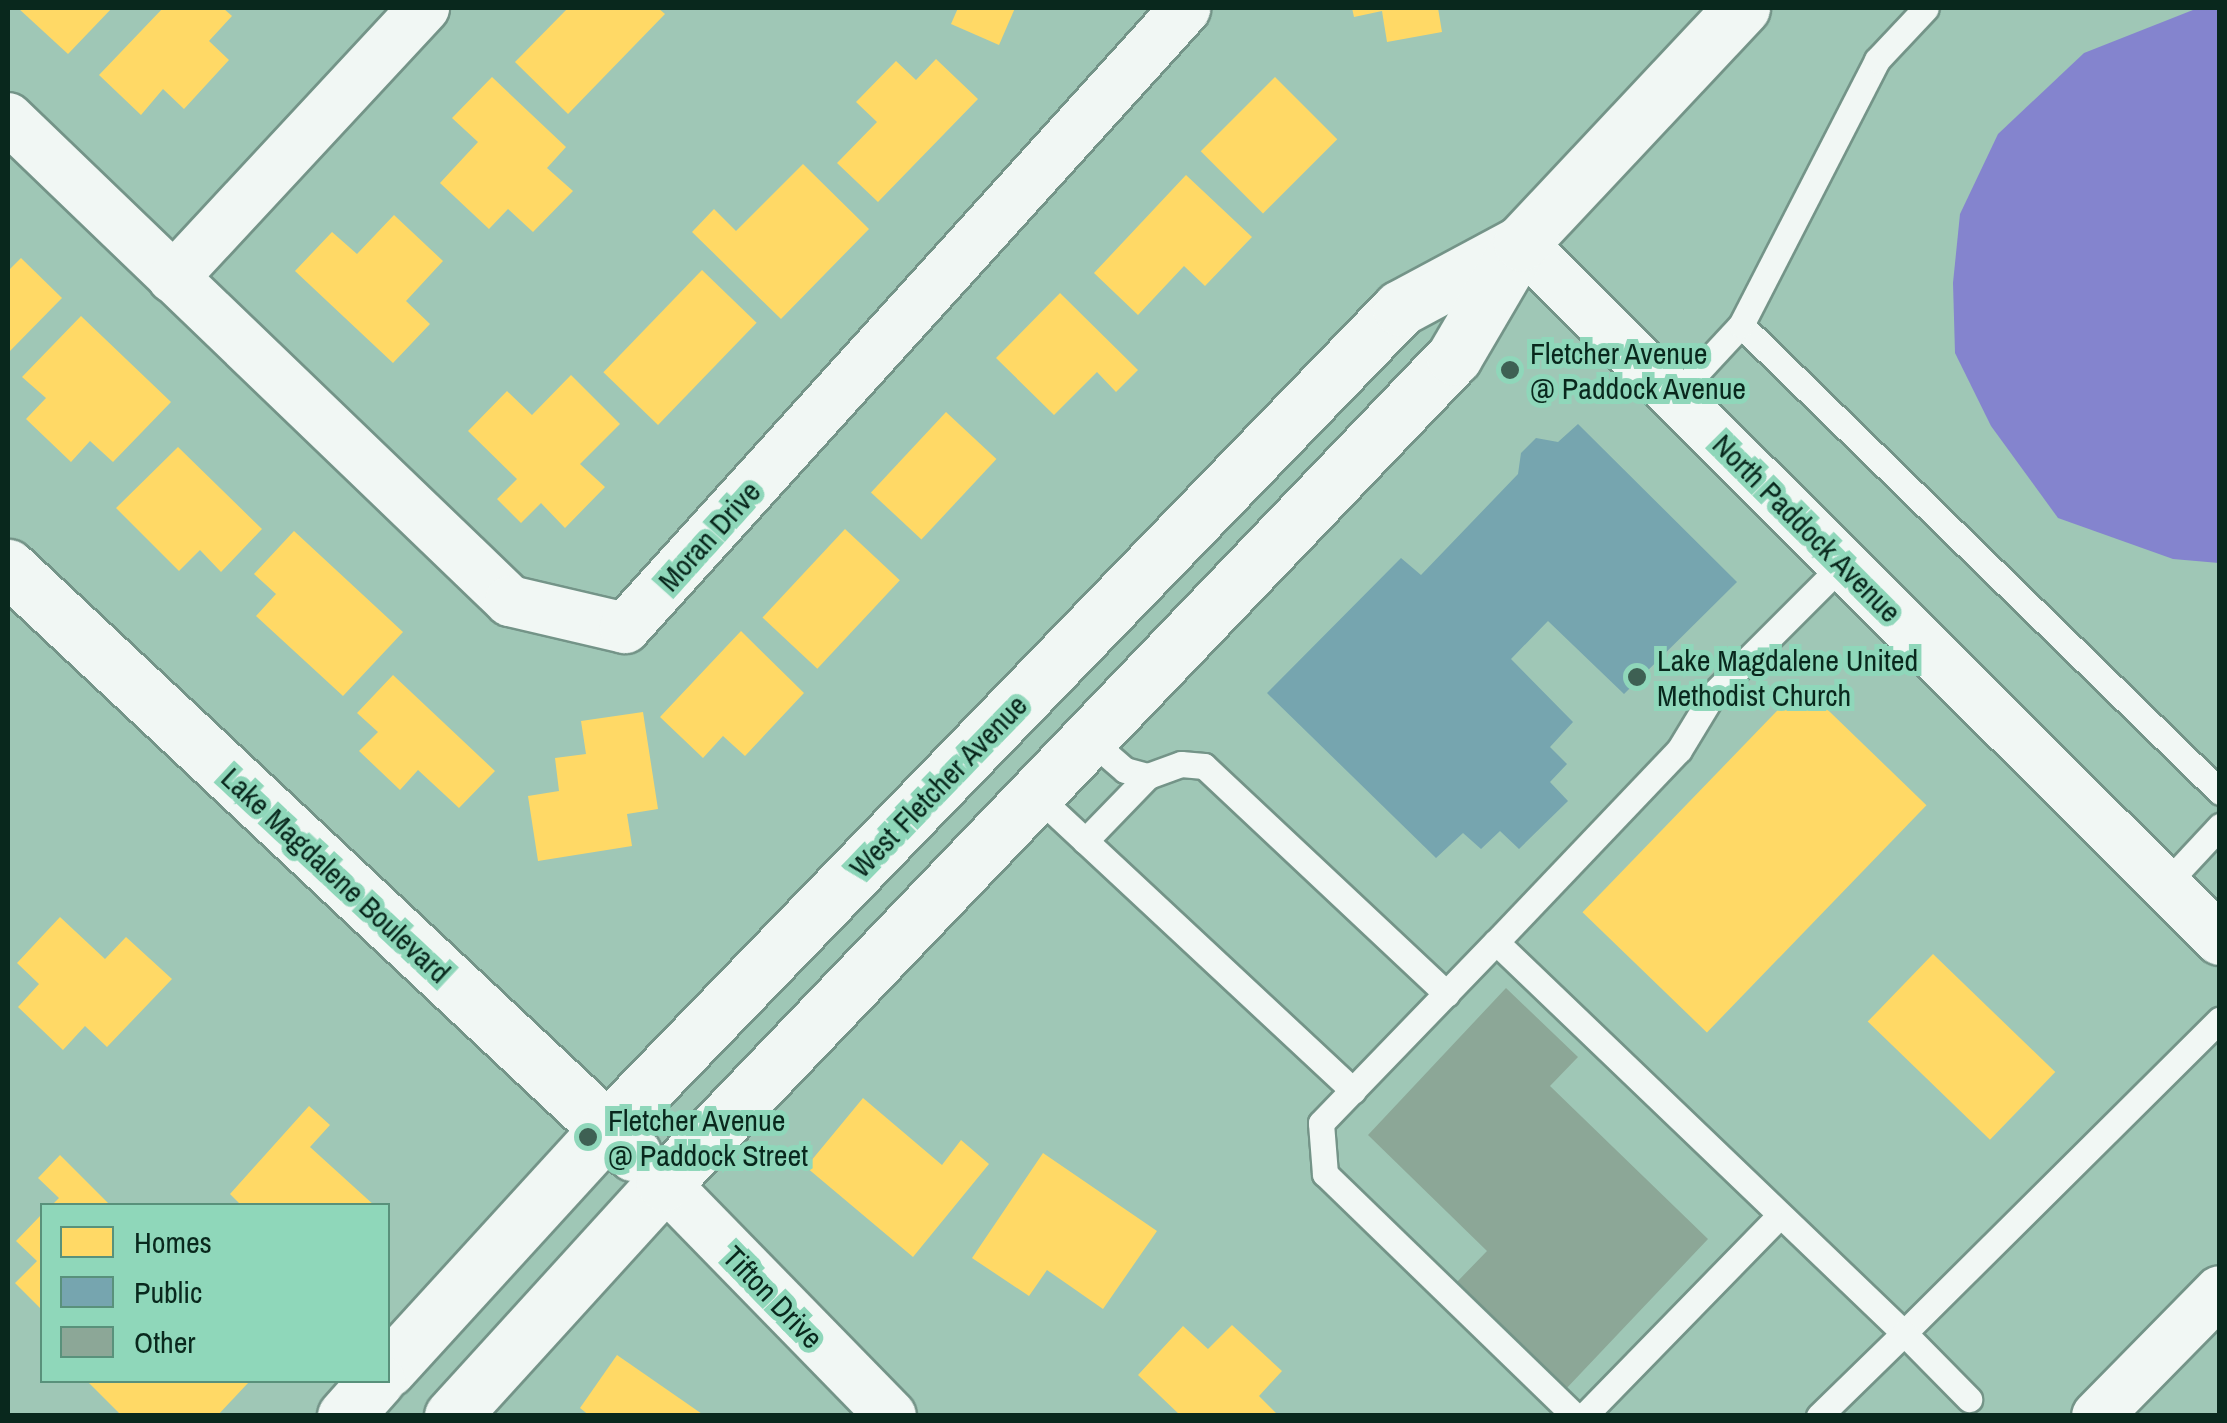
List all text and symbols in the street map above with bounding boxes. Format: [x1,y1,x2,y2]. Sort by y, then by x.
place label: Fletcher Avenue @ Paddock Avenue [1530,335,1747,406]
marker: Fletcher Avenue @ Paddock Avenue [1499,359,1521,381]
street label: North Paddock Avenue [1705,426,1909,630]
street label: Moran Drive [650,474,768,598]
place label: Lake Magdalene United Methodist Church [1657,642,1918,712]
marker: Lake Magdalene United Methodist Church [1626,666,1648,688]
street label: West Fletcher Avenue [841,687,1035,885]
street label: Lake Magdalene Boulevard [214,760,458,990]
place label: Fletcher Avenue @ Paddock Street [608,1102,808,1172]
marker: Fletcher Avenue @ Paddock Street [577,1126,599,1148]
legend [40,1203,390,1383]
text: Homes [134,1222,212,1262]
street label: Tifton Drive [716,1238,830,1356]
text: Public [134,1272,202,1312]
text: Other [134,1322,196,1362]

